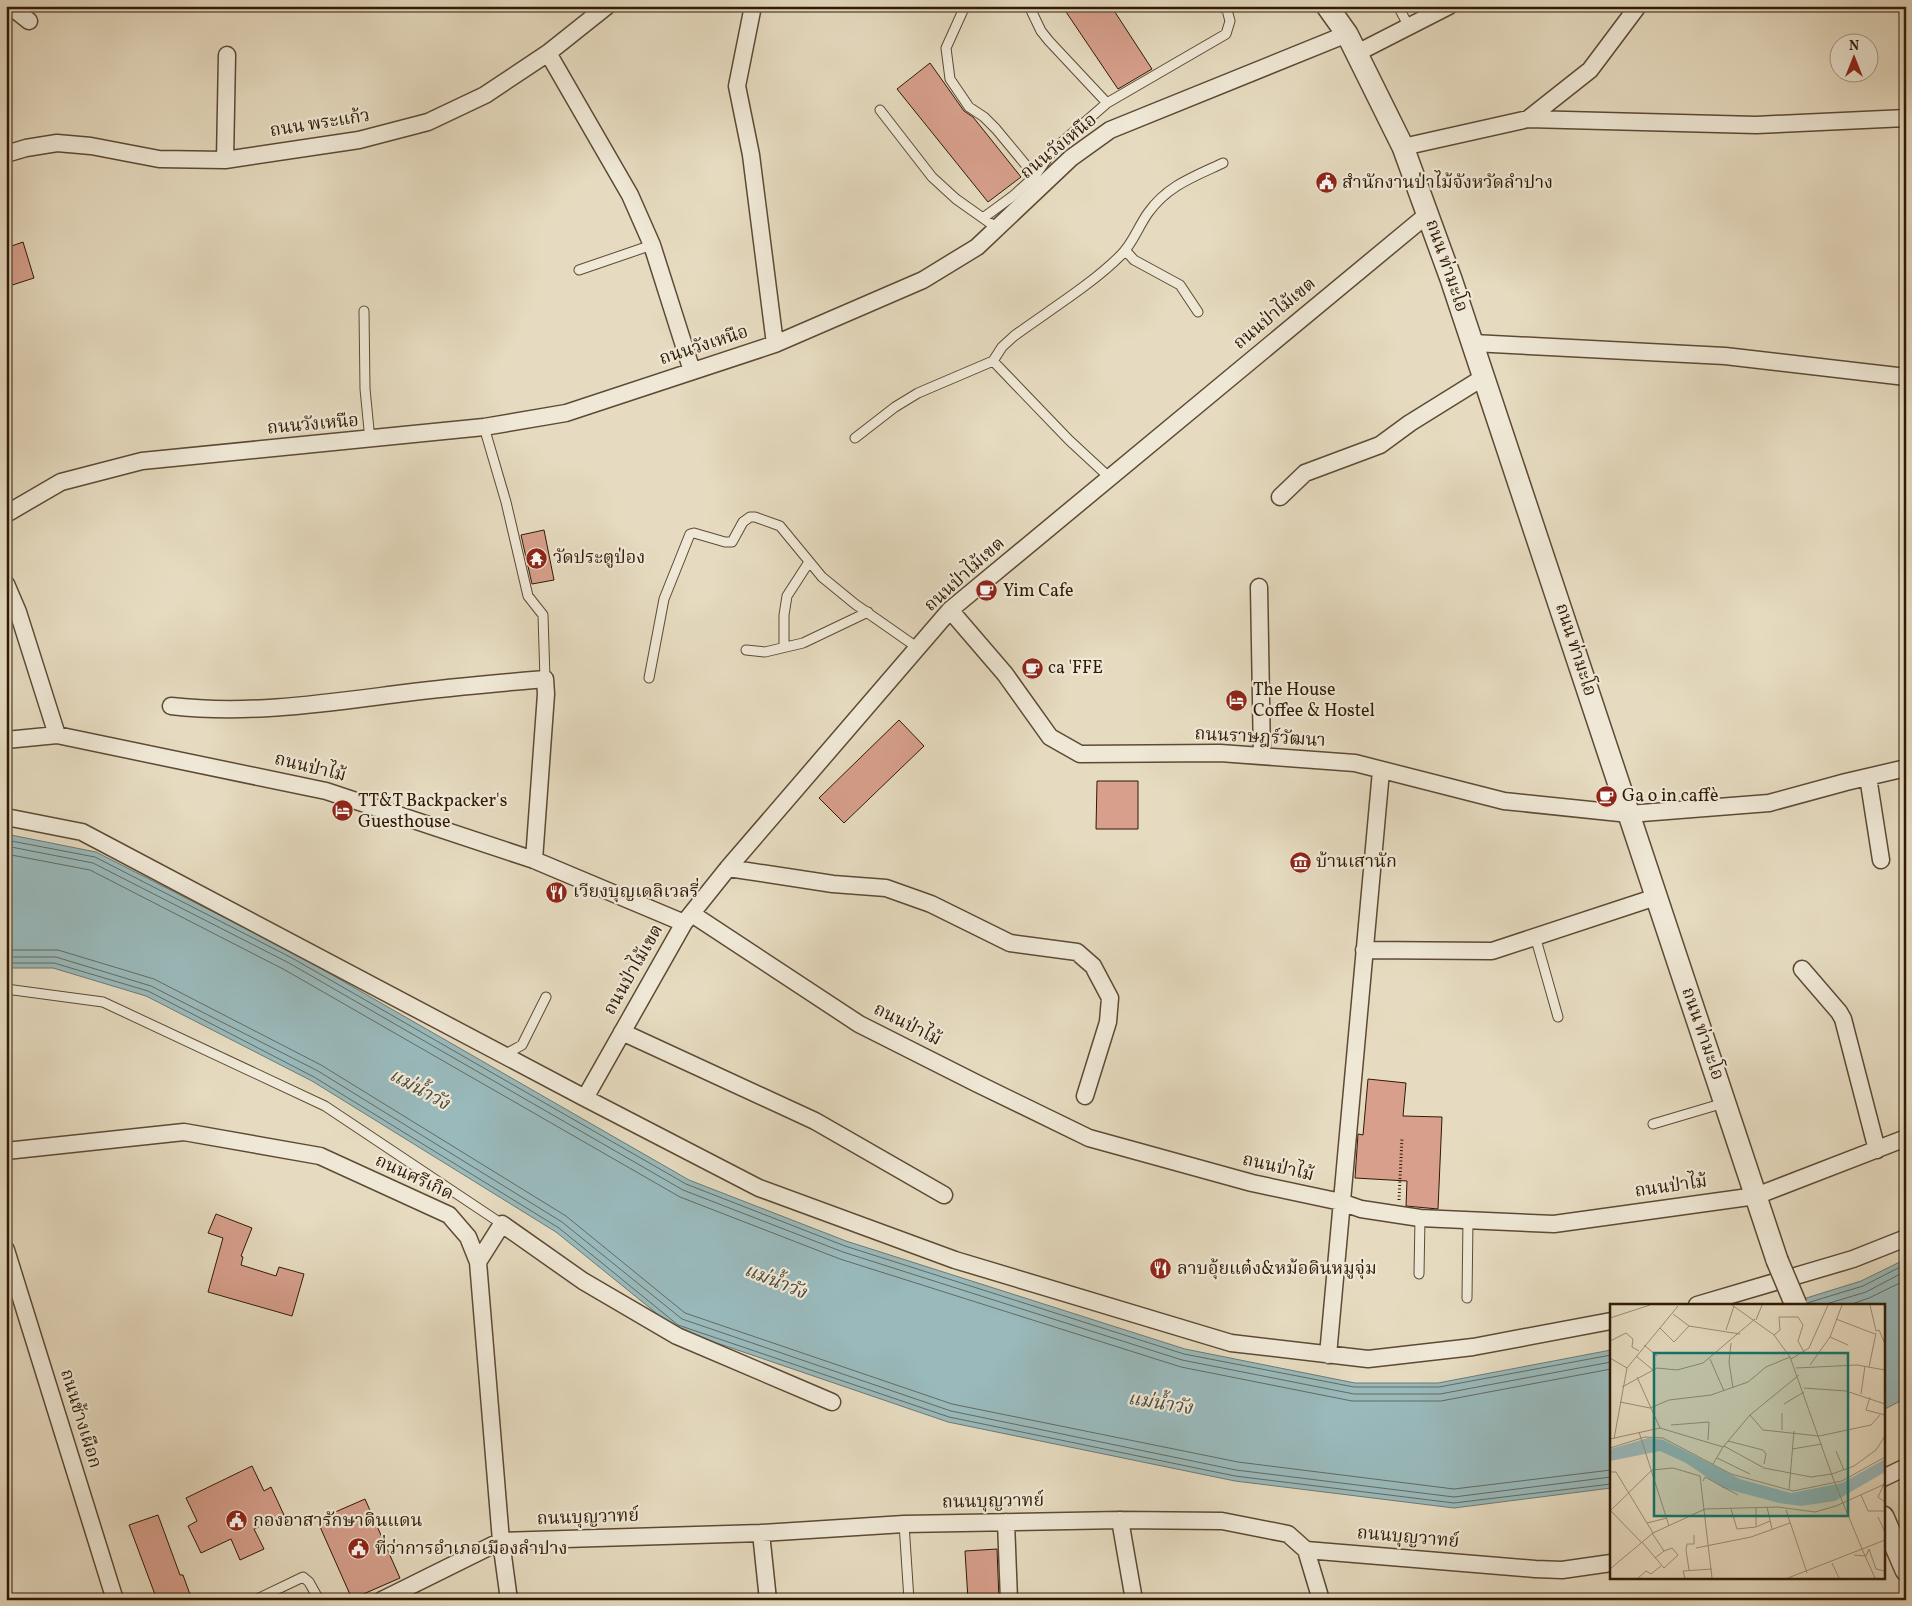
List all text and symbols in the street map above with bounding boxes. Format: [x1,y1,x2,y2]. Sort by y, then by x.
north arrow [1830,32,1880,82]
text: N [1849,37,1859,56]
street label: ถนน พระแก้ว [268,104,372,144]
street label: ถนนวังเหนือ [1015,108,1103,186]
place label: สำนักงานป่าไม้จังหวัดลำปาง [1342,170,1553,196]
public building icon: สำนักงานป่าไม้จังหวัดลำปาง [1314,171,1338,195]
street label: ถนน ท่ามะโอ [1418,216,1475,316]
street label: ถนนป่าไม้เขต [1228,271,1322,356]
street label: ถนนวังเหนือ [656,320,752,372]
street label: ถนนวังเหนือ [266,409,360,441]
street label: ถนนป่าไม้เขต [919,531,1011,618]
temple icon: วัดประตูป่อง [525,546,549,570]
place label: วัดประตูป่อง [553,546,645,571]
cafe icon: Yim Cafe [975,579,999,603]
place label: Yim Cafe [1003,579,1074,604]
street label: ถนน ท่ามะโอ [1548,600,1604,700]
cafe icon: ca 'FFE [1020,656,1044,680]
place label: ca 'FFE [1048,656,1103,681]
place label: The House Coffee & Hostel [1253,678,1375,724]
hotel icon: The House Coffee & Hostel [1225,688,1249,712]
street label: ถนนราษฎร์วัฒนา [1194,722,1326,754]
street label: ถนนป่าไม้ [272,746,349,789]
cafe icon: Ga o in caffè [1594,784,1618,808]
place label: Ga o in caffè [1622,784,1718,809]
place label: TT&T Backpacker's Guesthouse [358,789,507,835]
hotel icon: TT&T Backpacker's Guesthouse [330,799,354,823]
museum icon: บ้านเสานัก [1288,850,1312,874]
place label: บ้านเสานัก [1316,850,1397,875]
place label: เวียงบุญเดลิเวลรี่ [573,877,699,905]
restaurant icon: เวียงบุญเดลิเวลรี่ [545,880,569,904]
street label: ถนนป่าไม้เขต [597,920,670,1020]
street label: ถนน ท่ามะโอ [1674,984,1731,1084]
street label: ถนนป่าไม้ [869,996,946,1053]
water label: แม่น้ำวัง [384,1060,457,1118]
street label: ถนนป่าไม้ [1240,1147,1317,1188]
street label: ถนนศรีเกิด [371,1149,457,1207]
street label: ถนนป่าไม้ [1633,1169,1709,1204]
water label: แม่น้ำวัง [740,1255,813,1307]
restaurant icon: ลาบอุ้ยแต๋ง&หม้อดินหมูจุ่ม [1149,1257,1173,1281]
place label: ลาบอุ้ยแต๋ง&หม้อดินหมูจุ่ม [1177,1257,1377,1282]
inset map [1610,1304,1884,1578]
street label: ถนนช้างเผือก [53,1366,107,1472]
water label: แม่น้ำวัง [1126,1383,1196,1422]
street label: ถนนบุญวาทย์ [942,1489,1044,1515]
street label: ถนนบุญวาทย์ [536,1504,640,1532]
public building icon: กองอาสารักษาดินแดน [225,1509,249,1533]
place label: กองอาสารักษาดินแดน [253,1509,422,1534]
street label: ถนนบุญวาทย์ [1356,1521,1460,1555]
place label: ที่ว่าการอำเภอเมืองลำปาง [375,1534,568,1562]
public building icon: ที่ว่าการอำเภอเมืองลำปาง [347,1537,371,1561]

